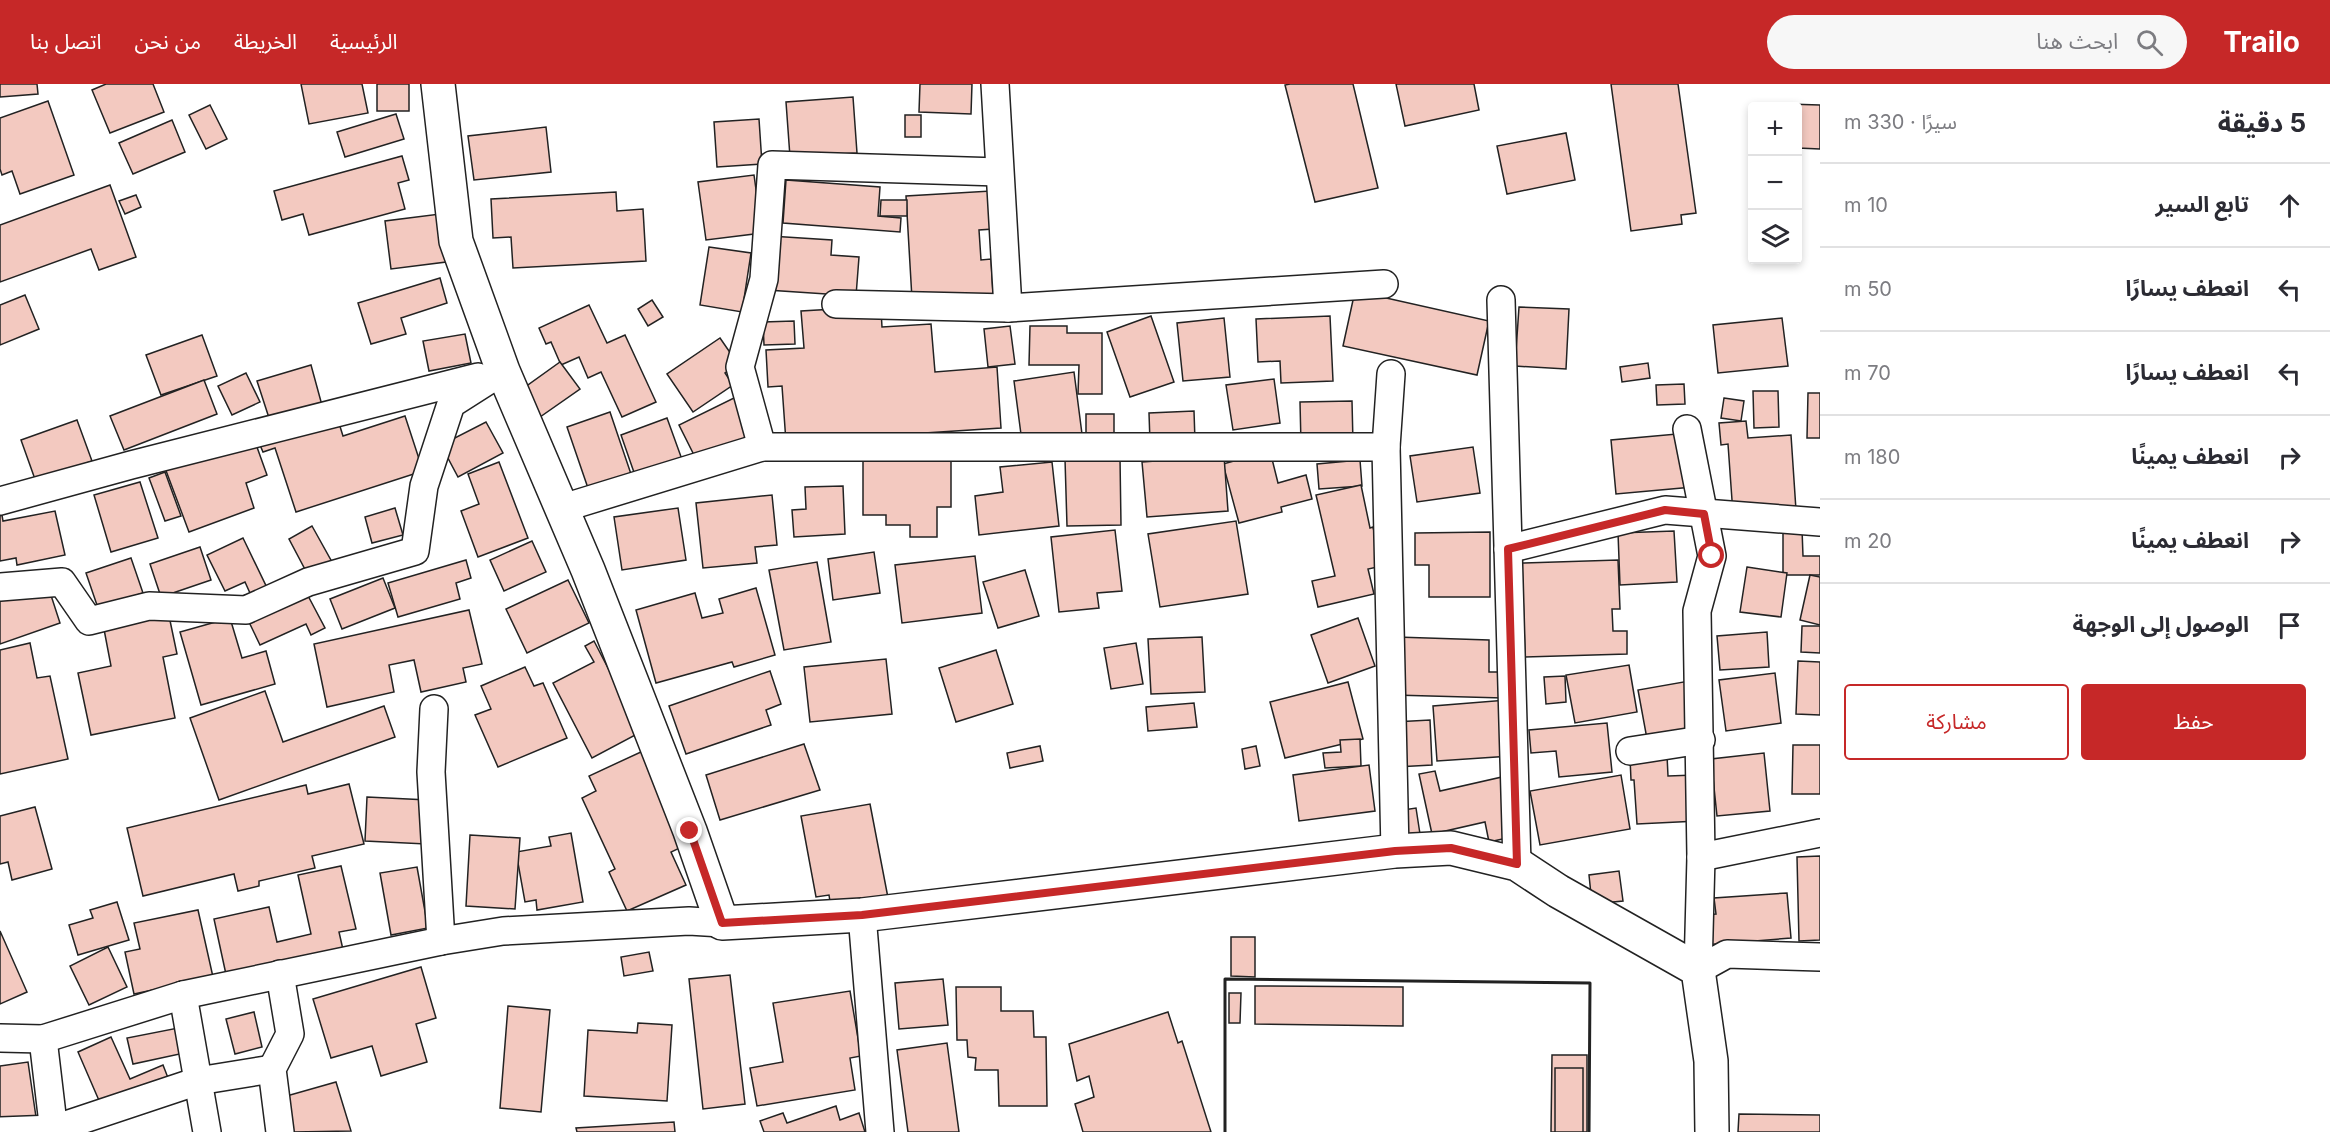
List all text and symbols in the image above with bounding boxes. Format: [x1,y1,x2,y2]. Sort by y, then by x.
search box [1767,15,2187,69]
text: Trailo [2223,25,2300,59]
icon: search [2133,26,2166,59]
text: ابحث هنا [2036,28,2118,54]
text: اتصل بنا [30,29,101,54]
text: من نحن [134,29,201,54]
text: الخريطة [234,29,297,54]
text: الرئيسية [330,29,397,54]
map controls [1748,102,1802,264]
button: + [1748,102,1802,156]
text: 5 دقيقة [2218,107,2306,138]
text: سيرًا · 330 m [1844,110,1957,134]
button: − [1748,156,1802,210]
icon: ahead [2273,189,2306,222]
text: تابع السير [2156,191,2249,217]
text: 10 m [1844,193,1888,217]
button: layers [1748,210,1802,264]
icon: left [2273,273,2306,306]
text: انعطف يسارًا [2126,275,2249,301]
text: 50 m [1844,277,1892,301]
icon: left [2273,357,2306,390]
text: انعطف يسارًا [2126,359,2249,385]
text: 70 m [1844,361,1891,385]
icon: right [2273,441,2306,474]
text: انعطف يمينًا [2131,443,2249,469]
text: 180 m [1844,445,1900,469]
icon: right [2273,525,2306,558]
text: انعطف يمينًا [2131,527,2249,553]
text: 20 m [1844,529,1892,553]
route start [1698,542,1724,568]
icon: arrive [2273,609,2306,642]
text: الوصول إلى الوجهة [2072,611,2249,637]
button: مشاركة [1844,684,2069,760]
button: حفظ [2081,684,2306,760]
route end [676,817,702,843]

